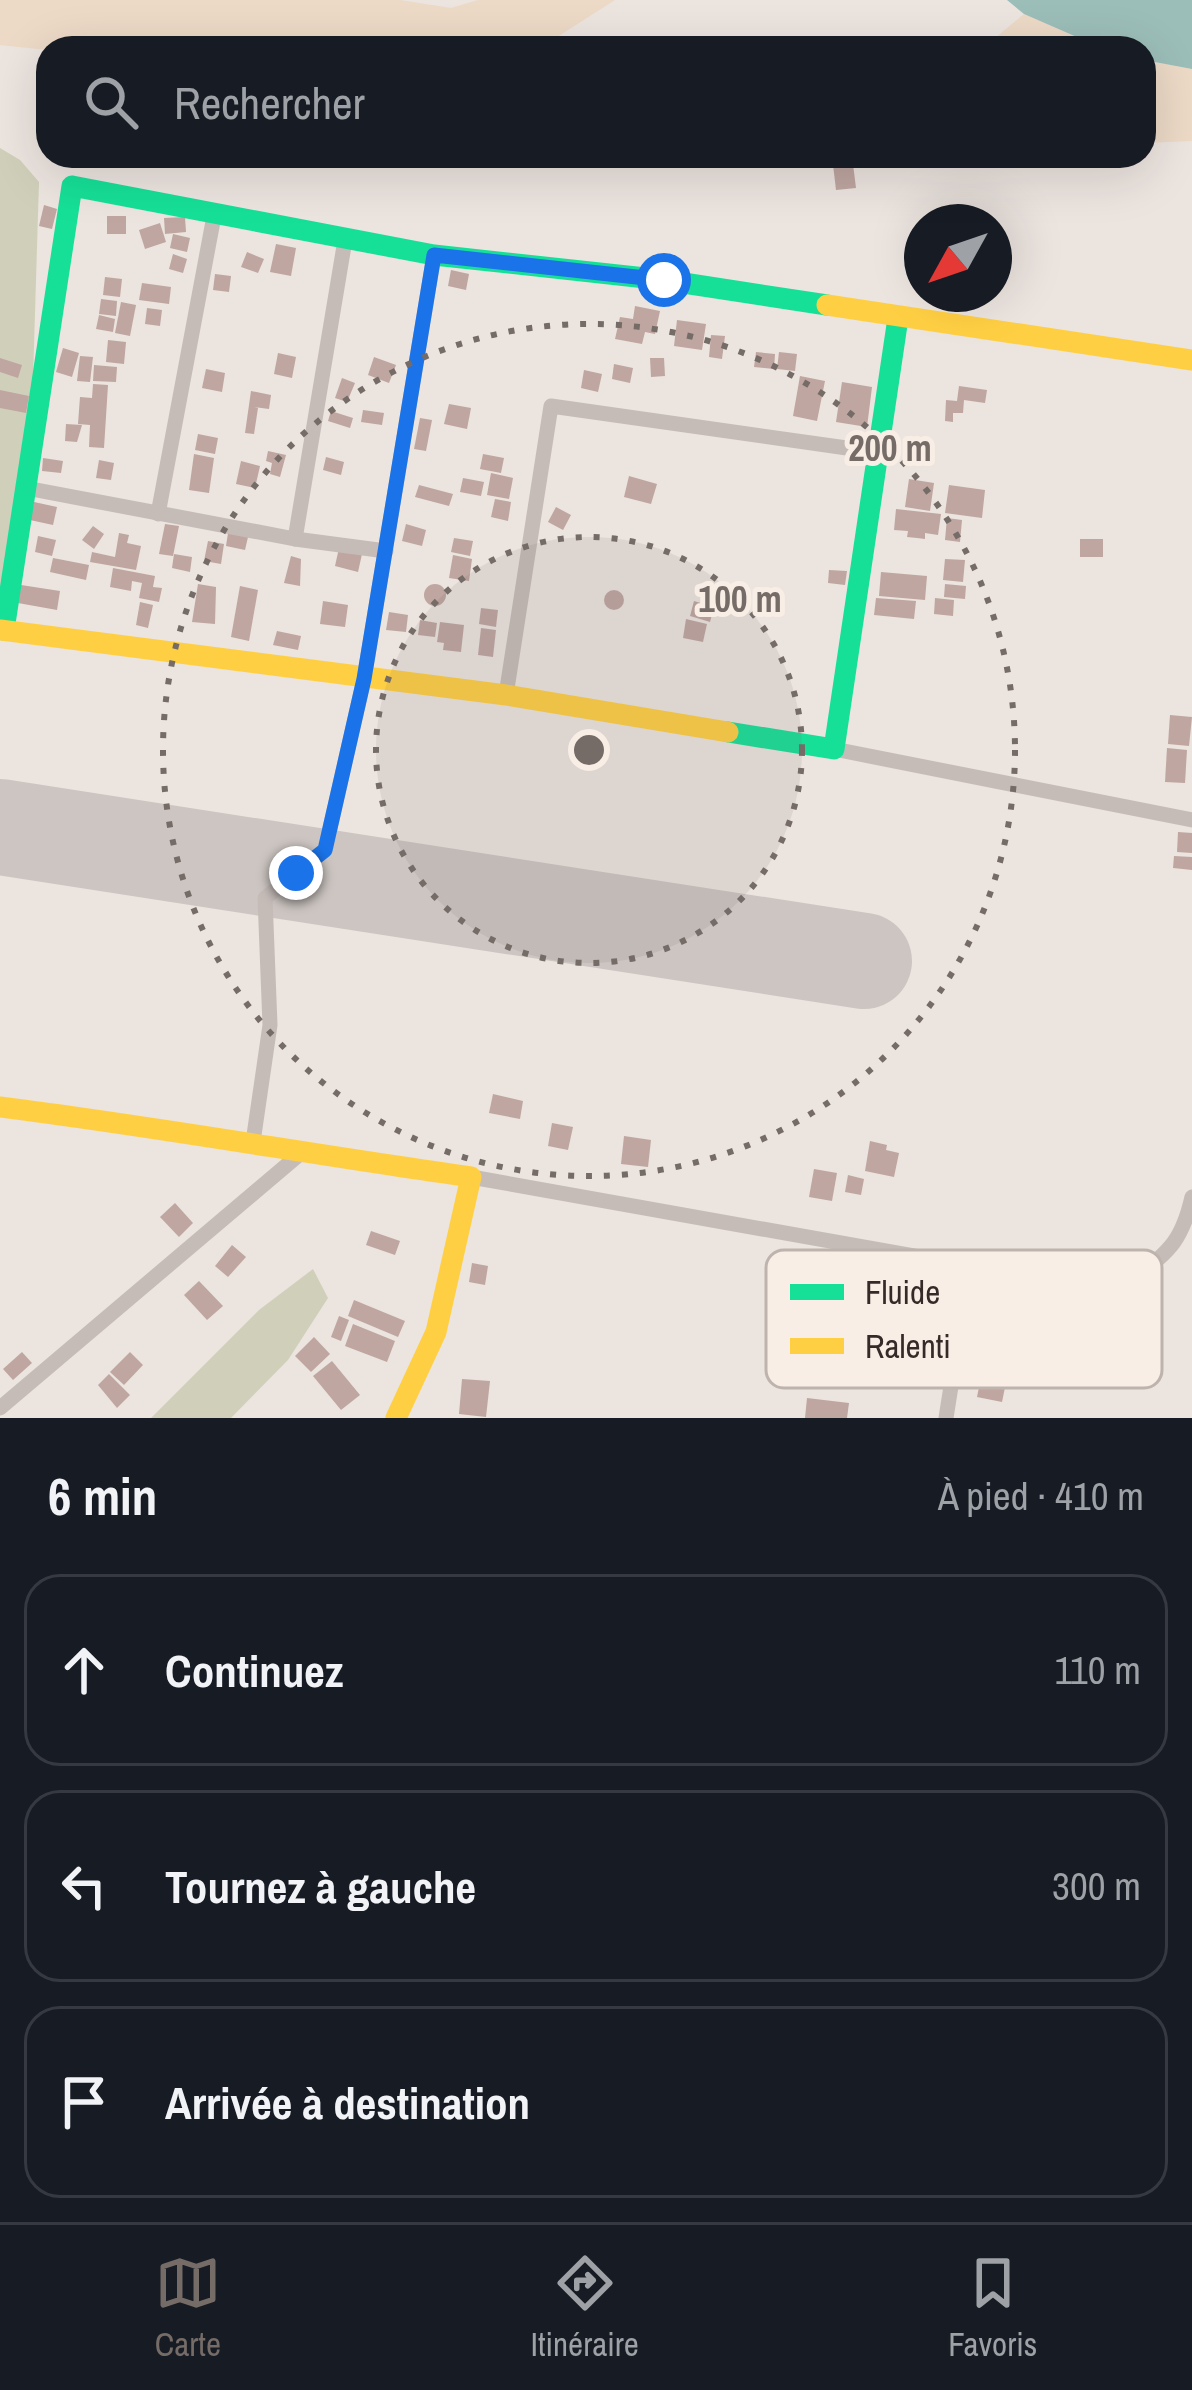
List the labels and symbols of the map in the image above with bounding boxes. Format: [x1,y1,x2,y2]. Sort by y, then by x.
north arrow [904,204,1012,312]
route start [637,253,691,307]
text: 200 m [848,424,932,472]
text: 100 m [698,575,782,623]
centre of rings [568,729,610,771]
route end [269,846,323,900]
legend [766,1250,1162,1388]
text: Fluide [865,1270,940,1314]
text: Ralenti [865,1324,951,1368]

